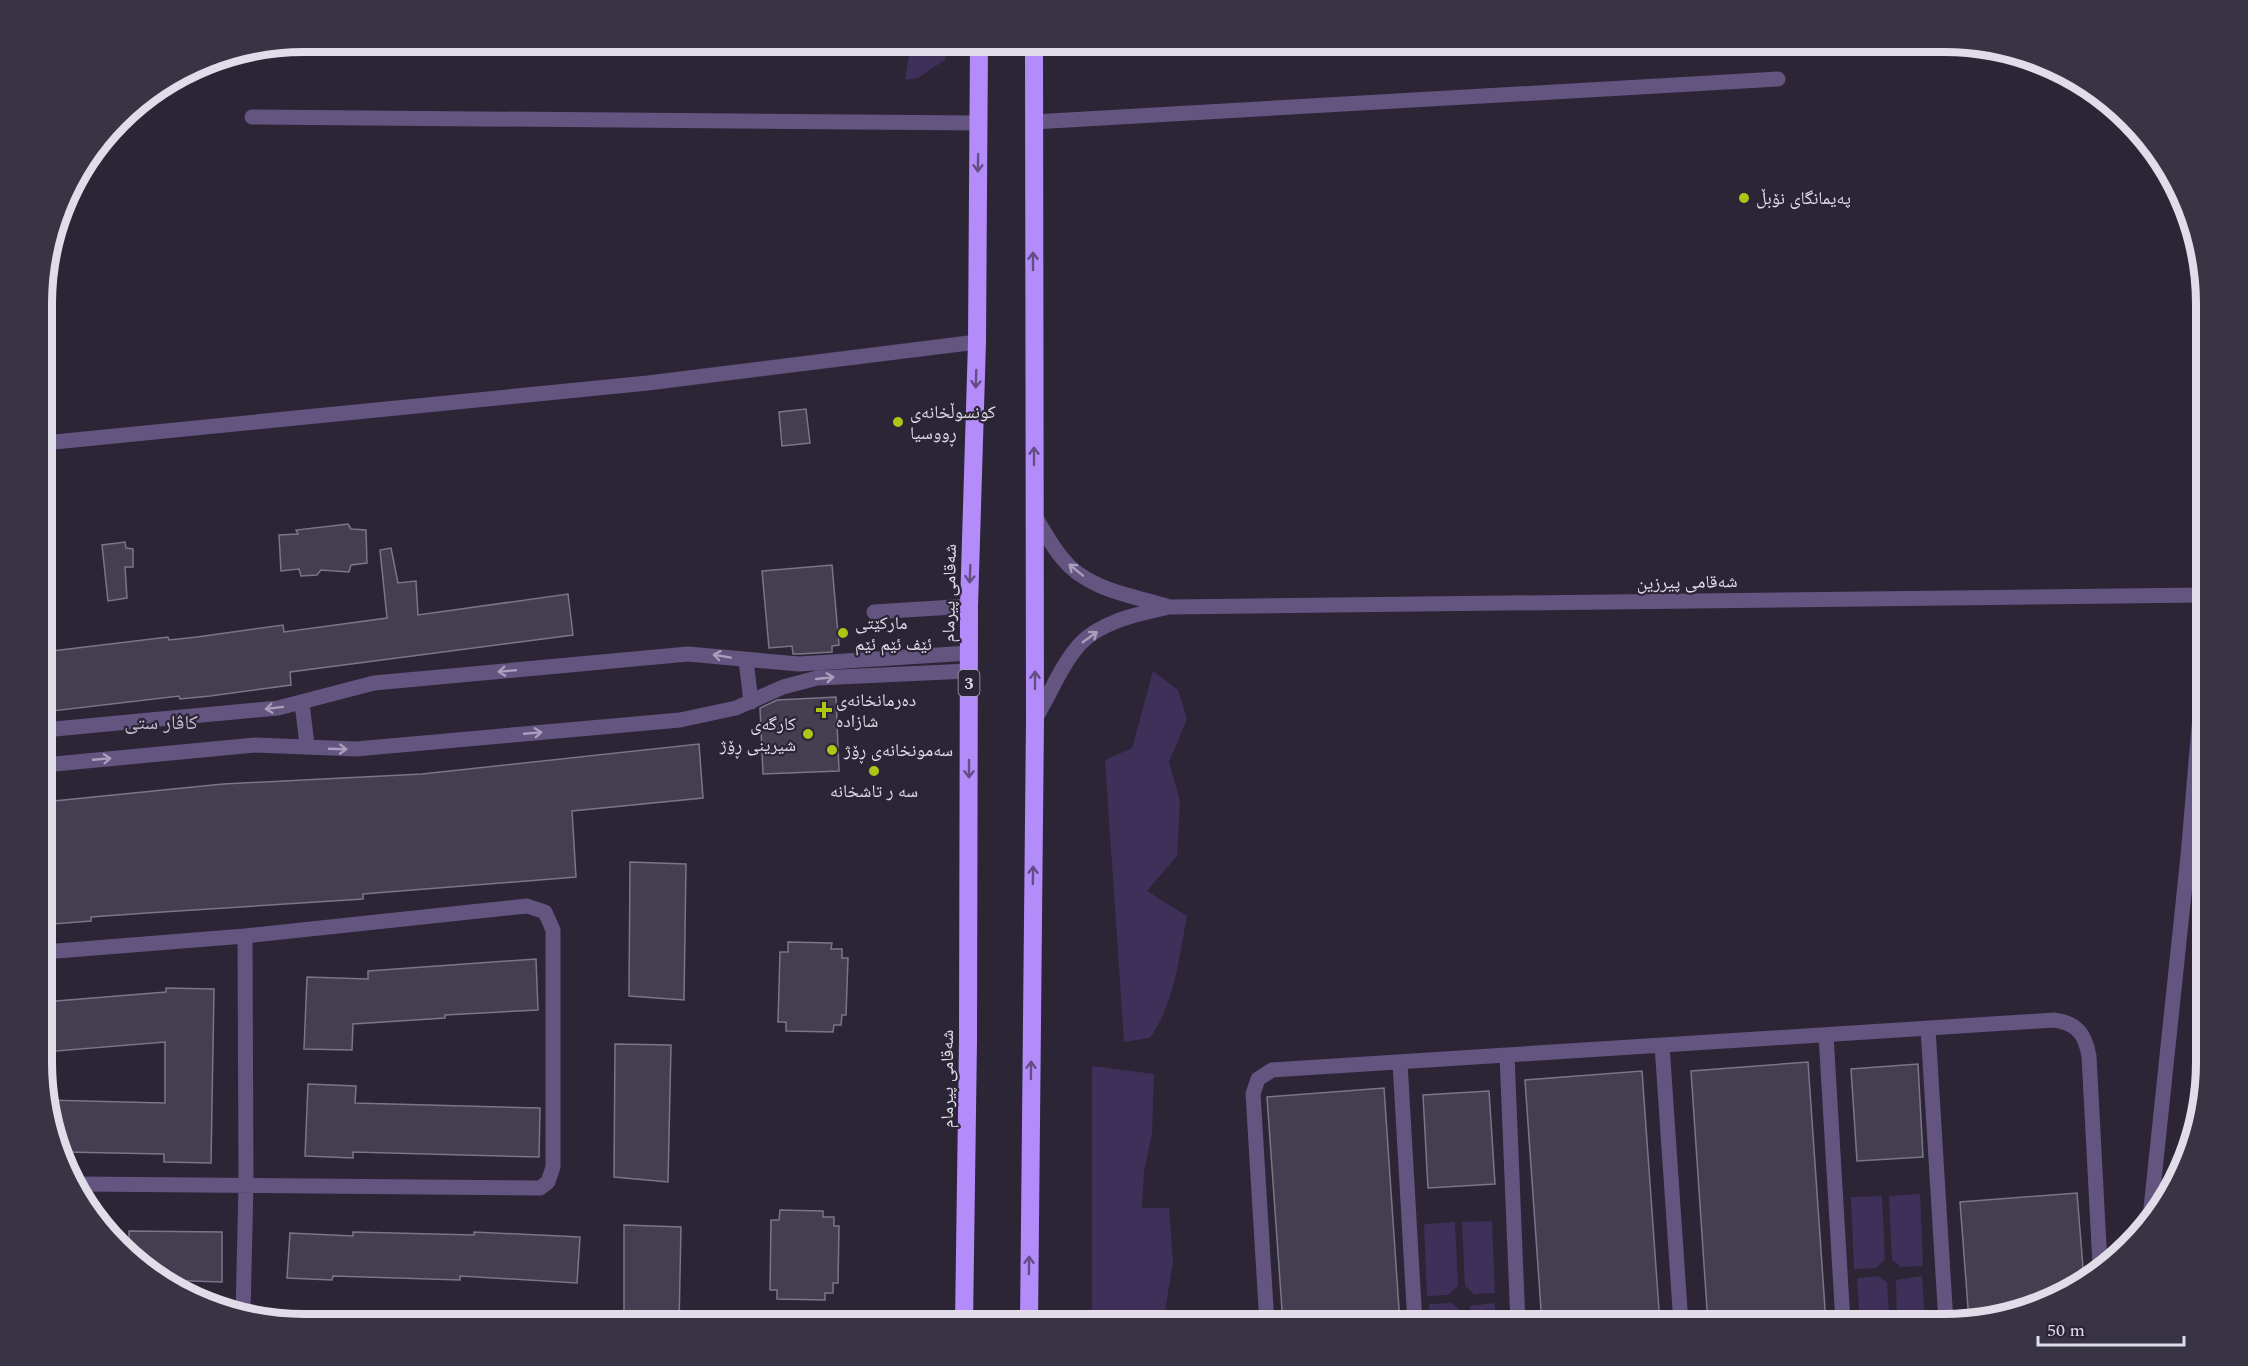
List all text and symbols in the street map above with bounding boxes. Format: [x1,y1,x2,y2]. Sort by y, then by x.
one-way arrow [973,153,984,173]
place label: پەیمانگای نۆبڵ [1756,185,1851,212]
marker: پەیمانگای نۆبڵ [1737,191,1751,205]
one-way arrow [1027,252,1039,272]
one-way arrow [970,369,981,389]
place label: کونسوڵخانەی ڕووسیا [910,399,996,447]
marker: کونسوڵخانەی ڕووسیا [891,415,905,429]
one-way arrow [1028,447,1040,467]
street label: شەقامی پیرمام [935,543,964,643]
one-way arrow [1069,563,1084,577]
one-way arrow [964,564,975,584]
street label: شەقامی پیرزین [1636,568,1738,597]
place label: مارکێتی ئێف ئێم ئێم [855,610,932,658]
marker: مارکێتی ئێف ئێم ئێم [836,626,850,640]
one-way arrow [1082,631,1098,643]
one-way arrow [713,650,733,661]
one-way arrow [498,665,518,676]
road number: 3 [958,670,980,696]
one-way arrow [1029,671,1041,691]
one-way arrow [815,672,835,683]
place label: دەرمانخانەی شازادە [836,687,916,735]
one-way arrow [265,702,285,713]
marker: دەرمانخانەی شازادە [817,703,831,717]
district label: کاڤار ستی [124,708,198,738]
place label: کارگەی شیرینی ڕۆژ [719,711,797,759]
one-way arrow [522,727,542,738]
marker: کارگەی شیرینی ڕۆژ [801,727,815,741]
place label: سەمونخانەی ڕۆژ [843,737,953,764]
one-way arrow [328,743,348,754]
marker: سەمونخانەی ڕۆژ [825,743,839,757]
one-way arrow [92,753,112,764]
one-way arrow [963,759,975,779]
marker: سه ر تاشخانه [867,764,881,778]
place label: سه ر تاشخانه [830,778,918,805]
one-way arrow [1027,866,1039,886]
street label: شەقامی پیرمام [934,1030,961,1128]
one-way arrow [1025,1061,1037,1081]
one-way arrow [1023,1256,1035,1276]
scale bar [2038,1309,2184,1347]
text: 50 m [2047,1317,2085,1344]

